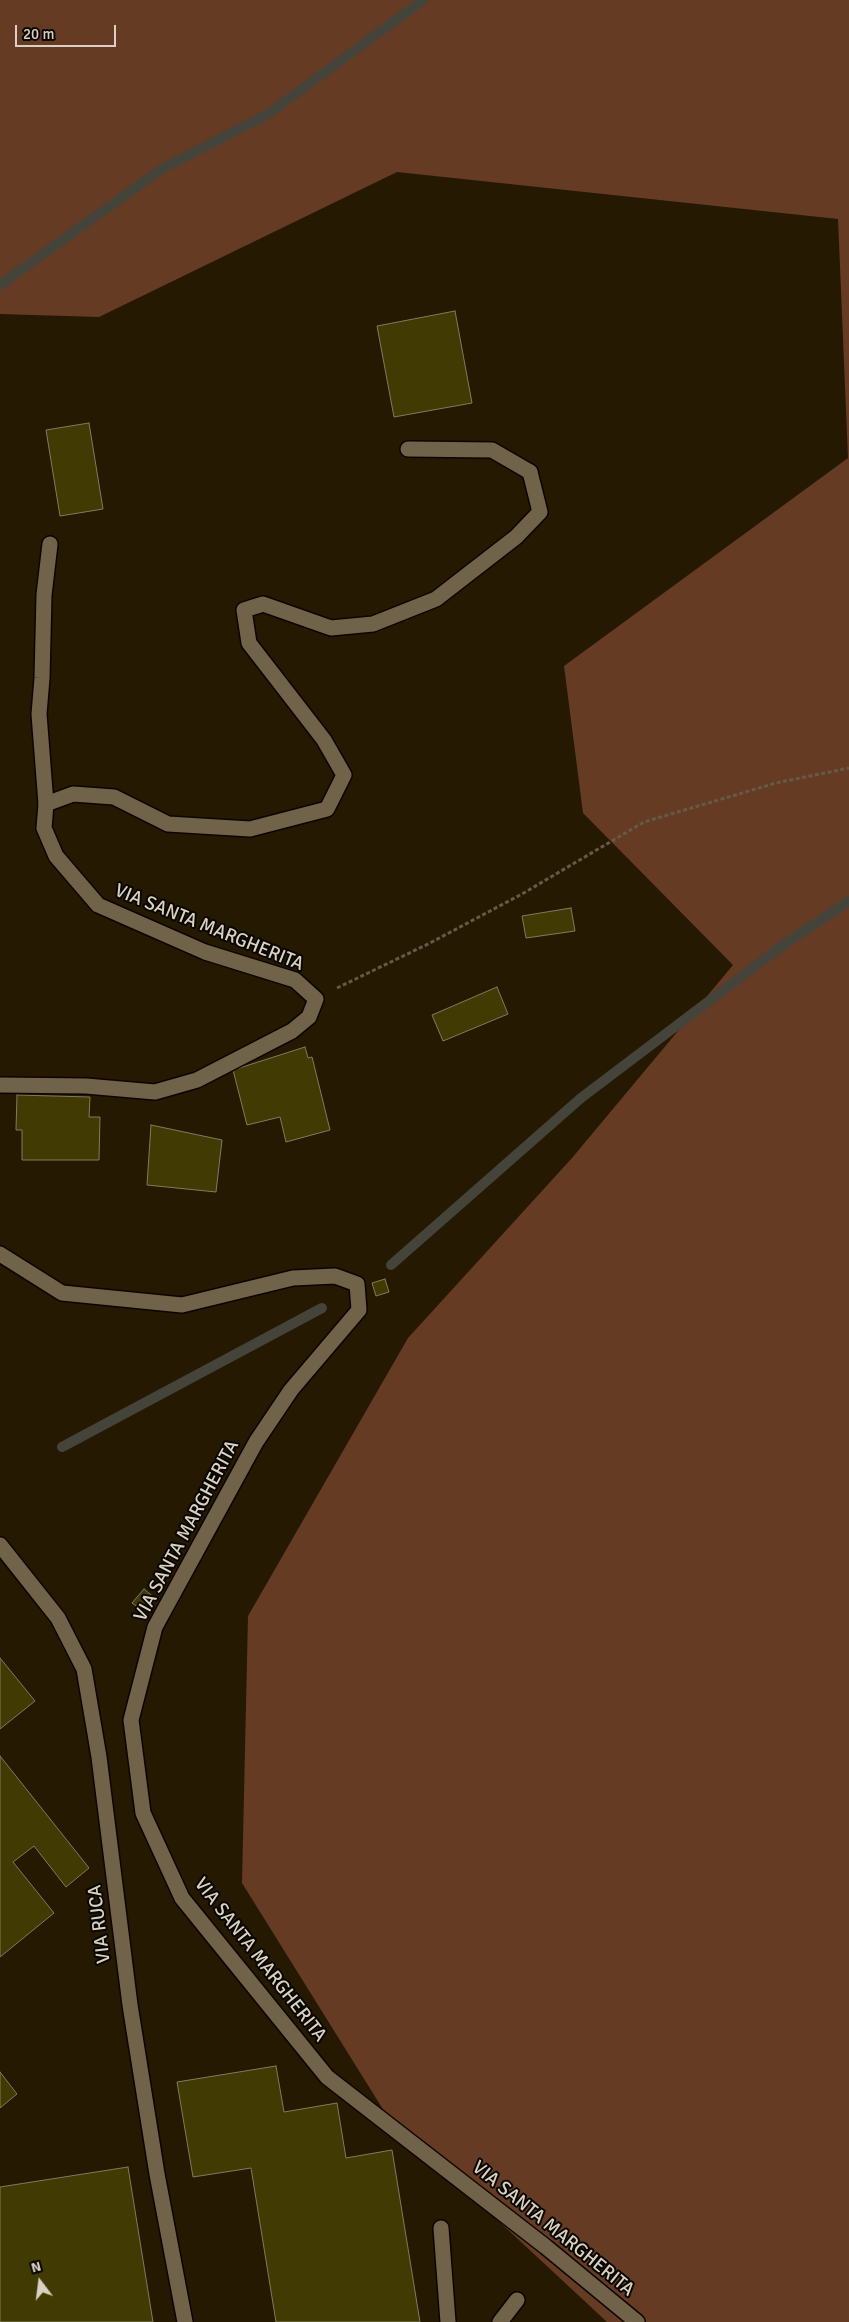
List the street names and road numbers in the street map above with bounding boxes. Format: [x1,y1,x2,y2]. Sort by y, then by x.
street label: VIA SANTA MARGHERITA [111,880,307,976]
street label: VIA SANTA MARGHERITA [130,1436,244,1626]
street label: VIA SANTA MARGHERITA [189,1873,331,2047]
street label: VIA RUCA [84,1883,116,1965]
street label: VIA SANTA MARGHERITA [467,2157,639,2301]

